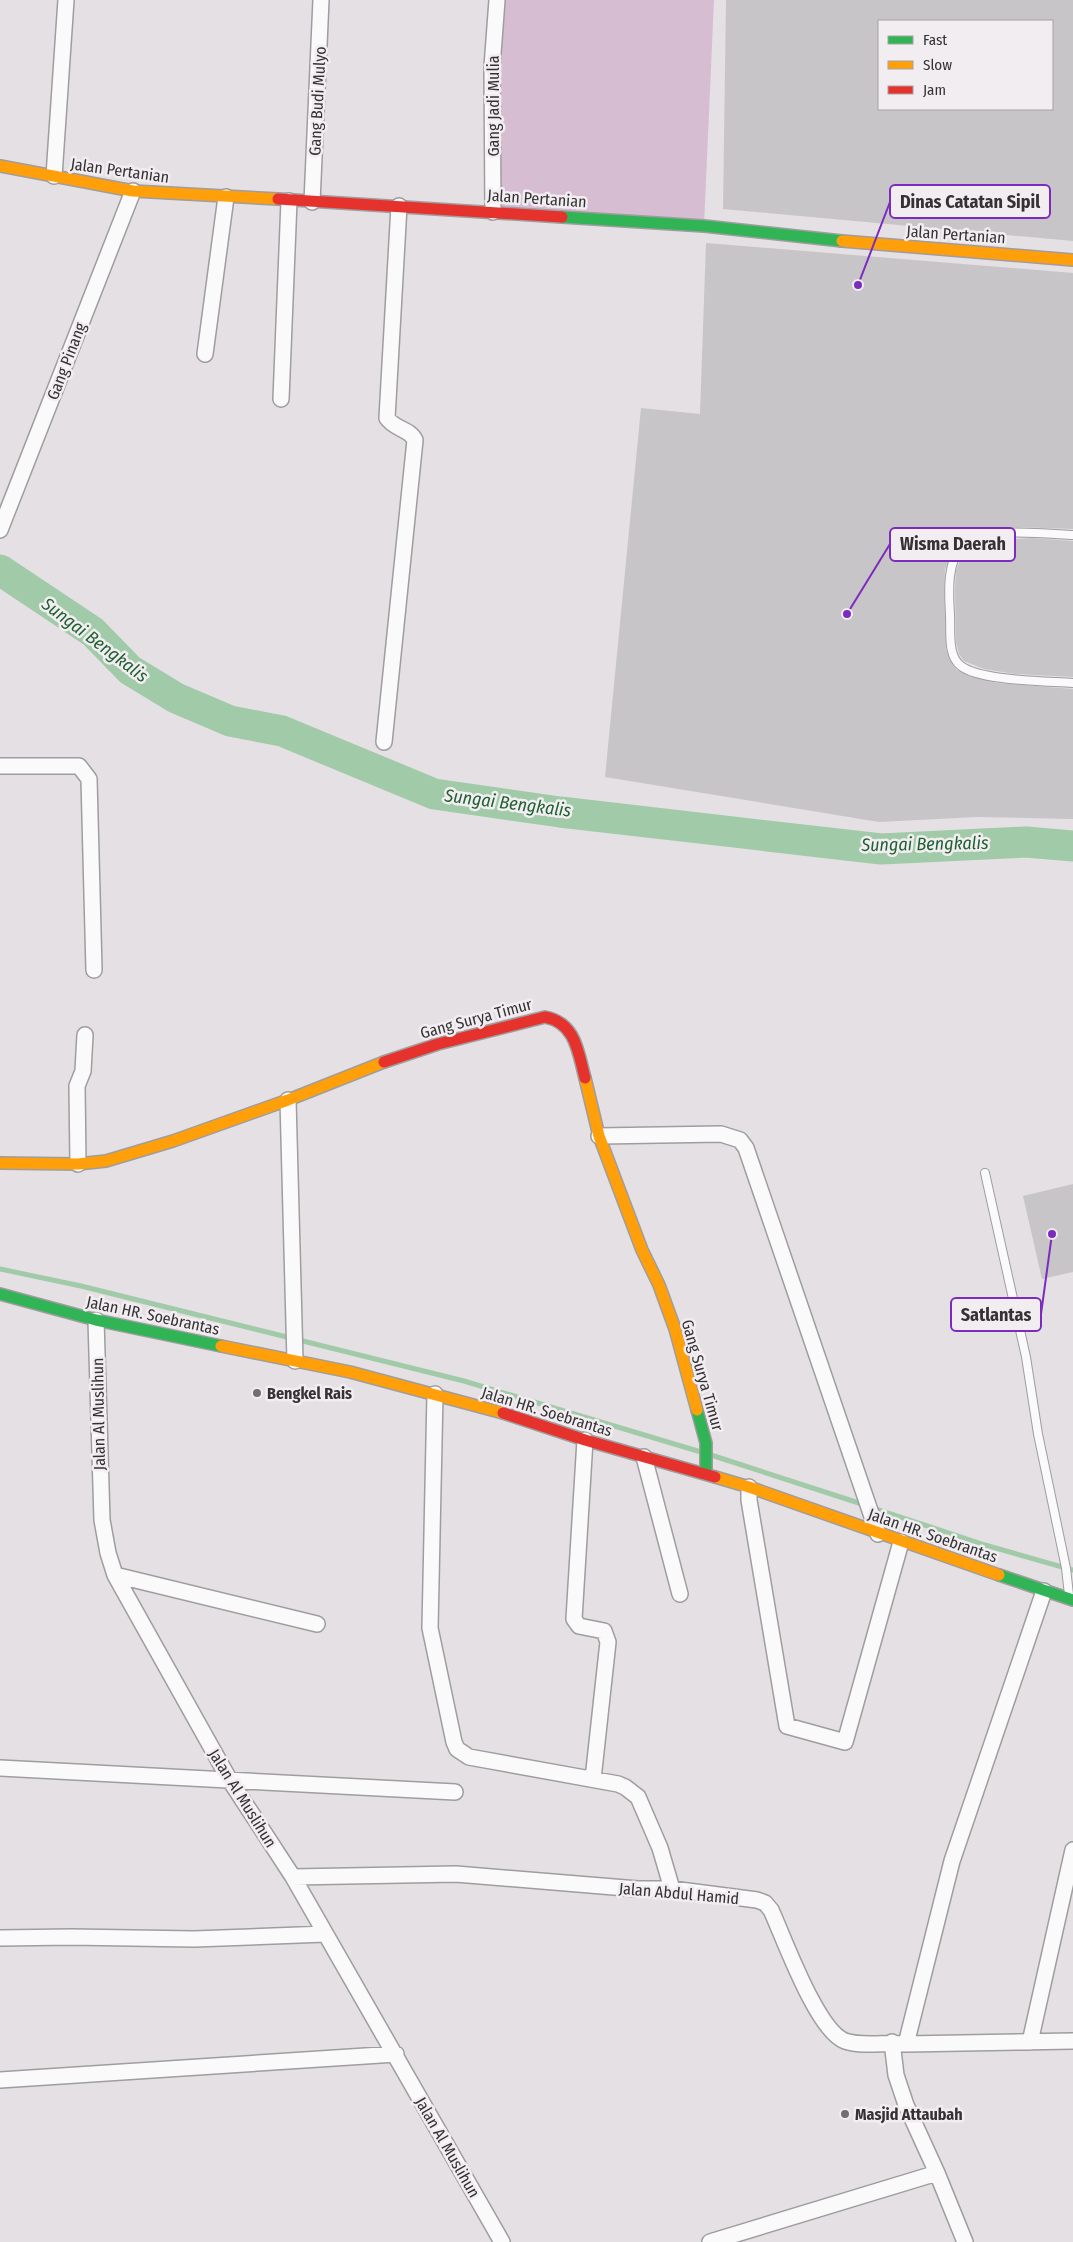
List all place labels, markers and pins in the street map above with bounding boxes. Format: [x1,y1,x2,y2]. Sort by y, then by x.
callout: Dinas Catatan Sipil [890,185,1050,218]
callout: Wisma Daerah [890,528,1015,561]
callout: Satlantas [951,1298,1041,1331]
place label: Bengkel Rais [267,1384,352,1403]
marker: Bengkel Rais [251,1387,263,1399]
place label: Masjid Attaubah [855,2105,963,2124]
marker: Masjid Attaubah [839,2108,851,2120]

